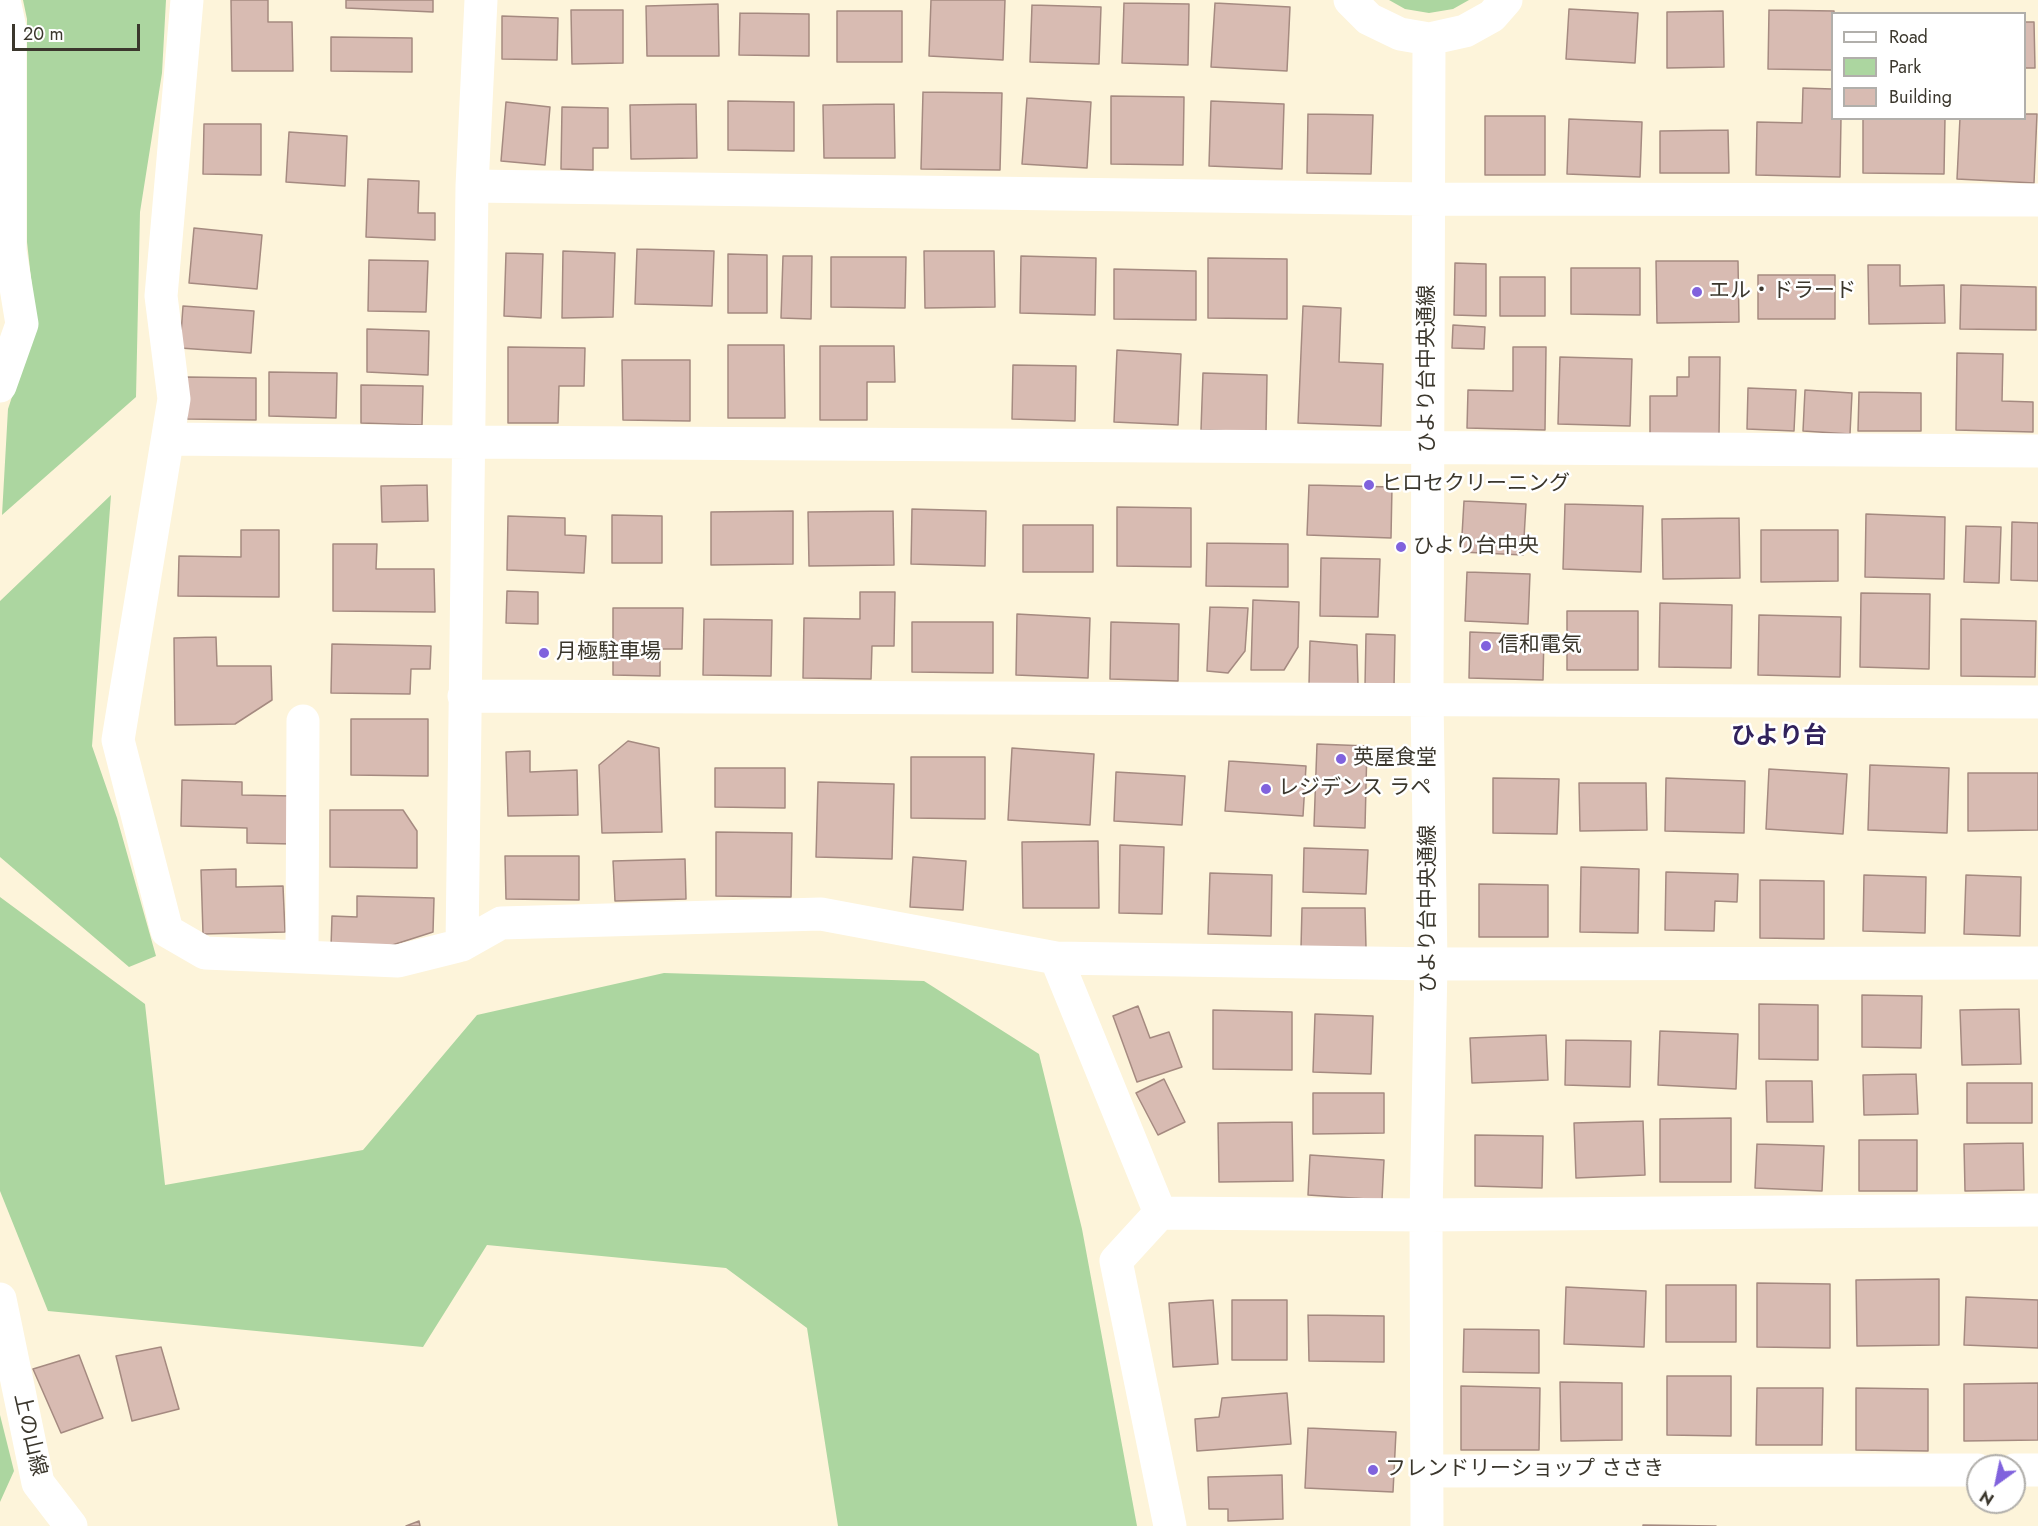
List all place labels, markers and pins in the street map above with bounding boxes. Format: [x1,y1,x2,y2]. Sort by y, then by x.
place label: エル・ドラード [1709,279,1856,305]
marker: エル・ドラード [1690,285,1704,299]
place label: ヒロセクリーニング [1381,472,1570,498]
marker: ヒロセクリーニング [1362,478,1376,492]
place label: ひより台中央 [1413,534,1539,560]
marker: ひより台中央 [1394,540,1408,554]
place label: 信和電気 [1498,633,1582,659]
marker: 信和電気 [1479,639,1493,653]
place label: 月極駐車場 [556,640,661,666]
marker: 月極駐車場 [537,646,551,660]
place label: 英屋食堂 [1353,746,1437,772]
marker: 英屋食堂 [1334,752,1348,766]
place label: レジデンス ラペ [1278,776,1431,802]
marker: レジデンス ラペ [1259,782,1273,796]
place label: フレンドリーショップ ささき [1385,1457,1664,1483]
marker: フレンドリーショップ ささき [1366,1463,1380,1477]

